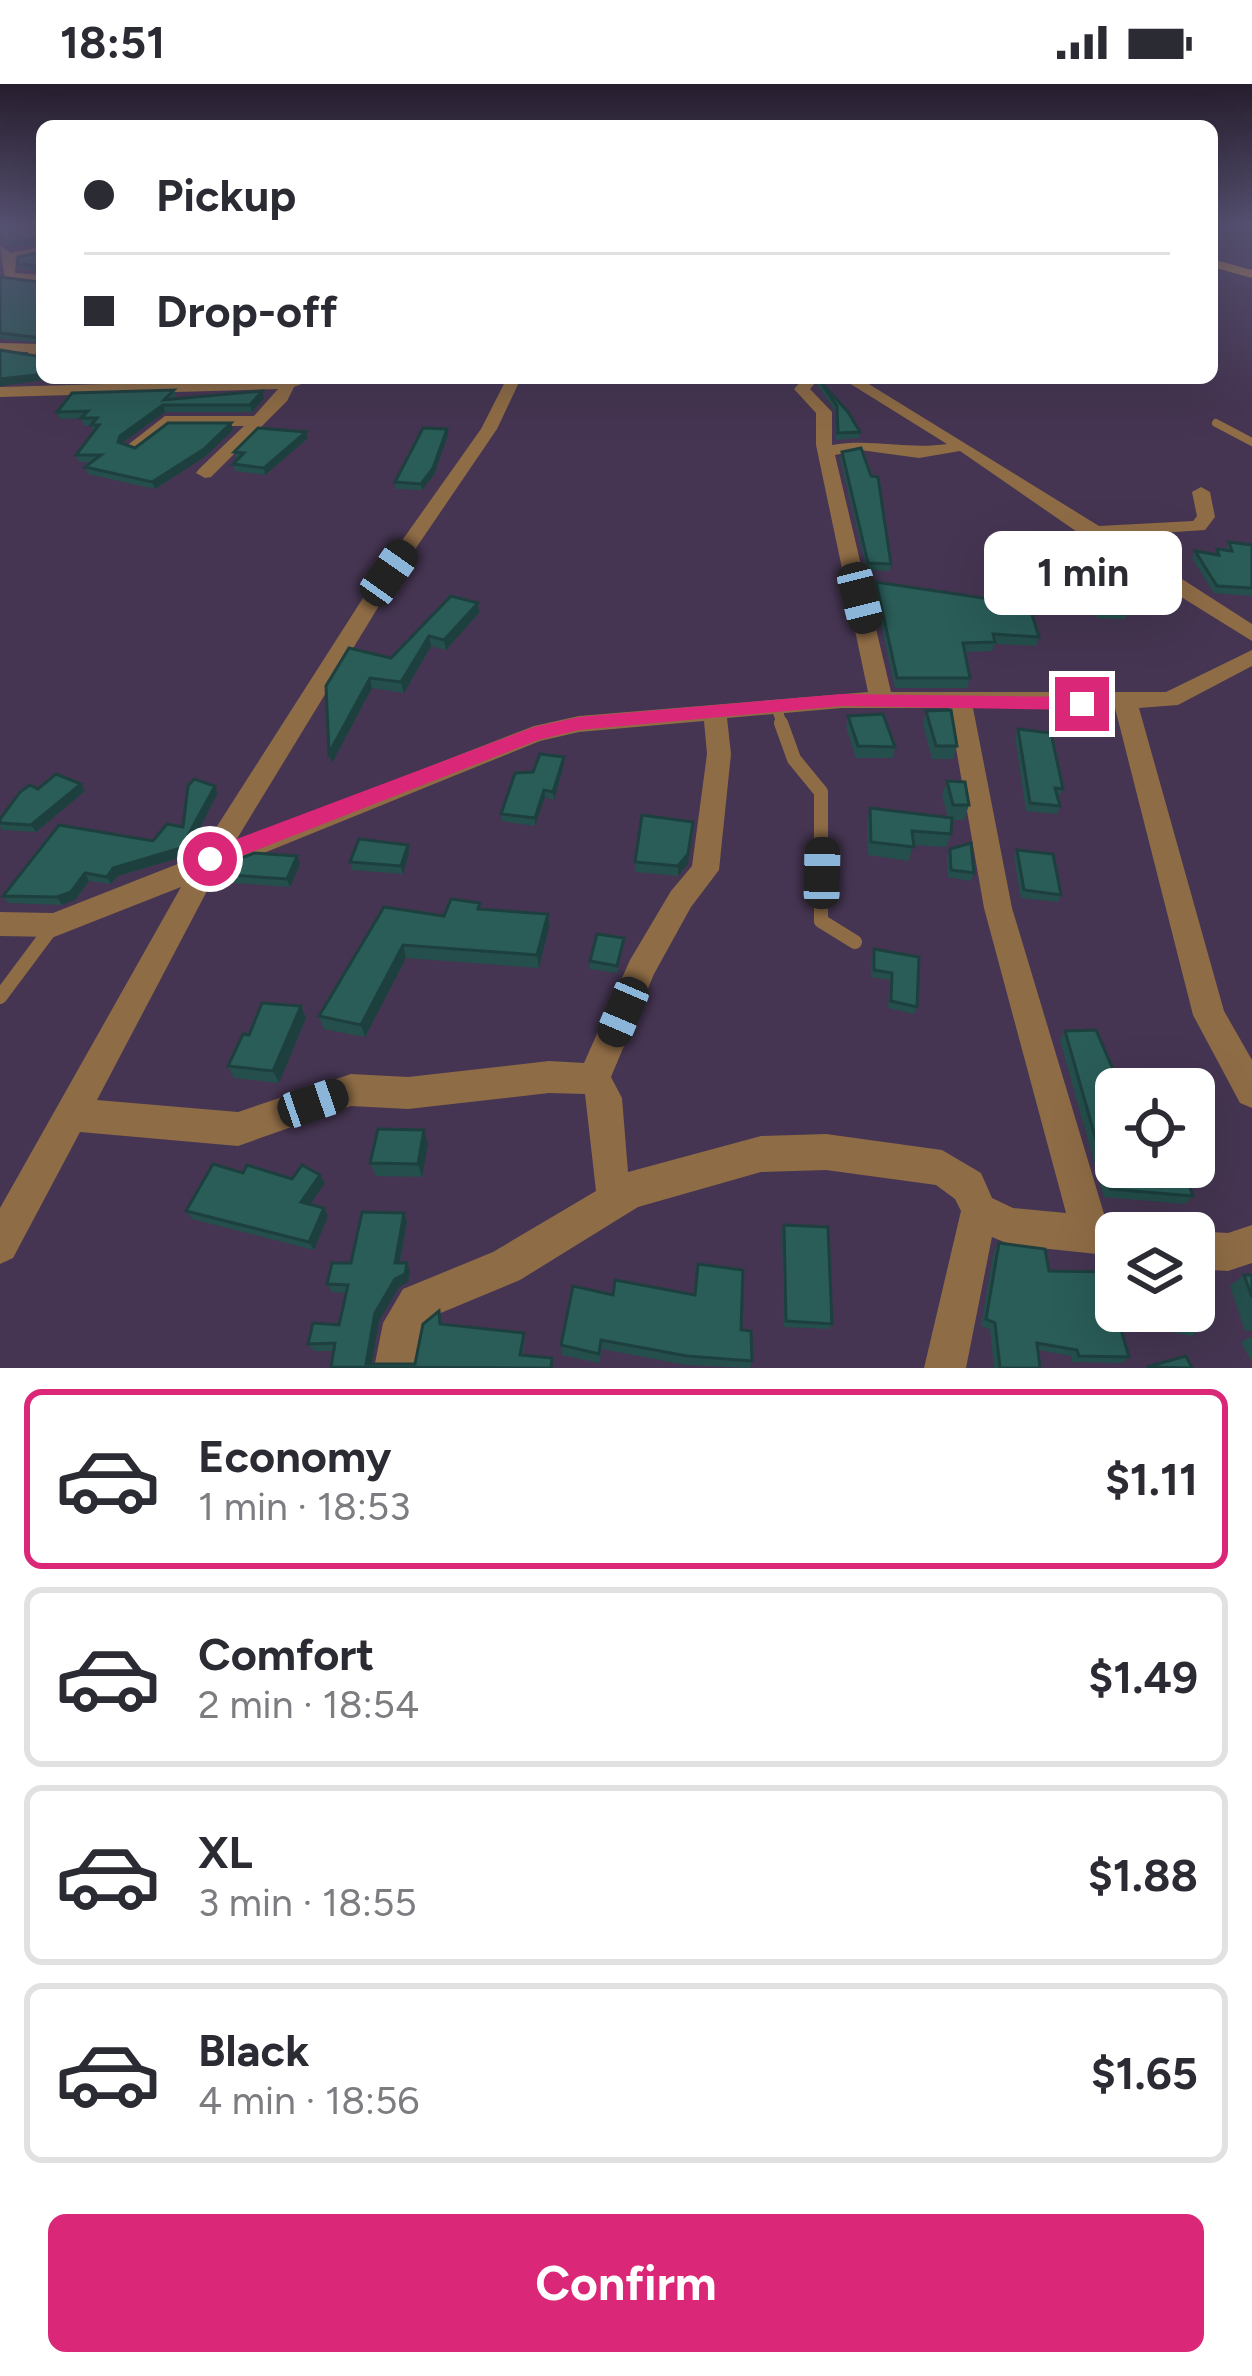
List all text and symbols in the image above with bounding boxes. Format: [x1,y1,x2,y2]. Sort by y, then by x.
text: 18:51 [60,15,165,69]
text: Pickup [156,168,296,222]
text: Drop-off [156,284,338,338]
callout: 1 min [983,530,1181,614]
car [354,533,424,613]
text: 1 min [1037,549,1129,596]
car [834,559,886,637]
route end [1055,677,1109,731]
route start [183,832,237,886]
car [803,837,841,909]
car [592,972,654,1052]
map controls [1095,1068,1215,1332]
button: locate [1095,1068,1215,1188]
car [273,1074,353,1132]
button: layers [1095,1212,1215,1332]
icon: car [54,1425,162,1533]
text: Economy [198,1429,391,1483]
text: $1.11 [1105,1452,1198,1506]
text: 1 min · 18:53 [198,1483,410,1530]
icon: car [54,1623,162,1731]
text: Comfort [198,1627,374,1681]
text: $1.49 [1088,1650,1198,1704]
text: 2 min · 18:54 [198,1681,419,1728]
icon: car [54,1821,162,1929]
text: XL [198,1825,253,1879]
text: $1.88 [1088,1848,1198,1902]
text: 3 min · 18:55 [198,1879,417,1926]
icon: car [54,2019,162,2127]
text: Black [198,2023,309,2077]
text: $1.65 [1091,2046,1198,2100]
text: 4 min · 18:56 [198,2077,419,2124]
button: Confirm [48,2214,1204,2352]

